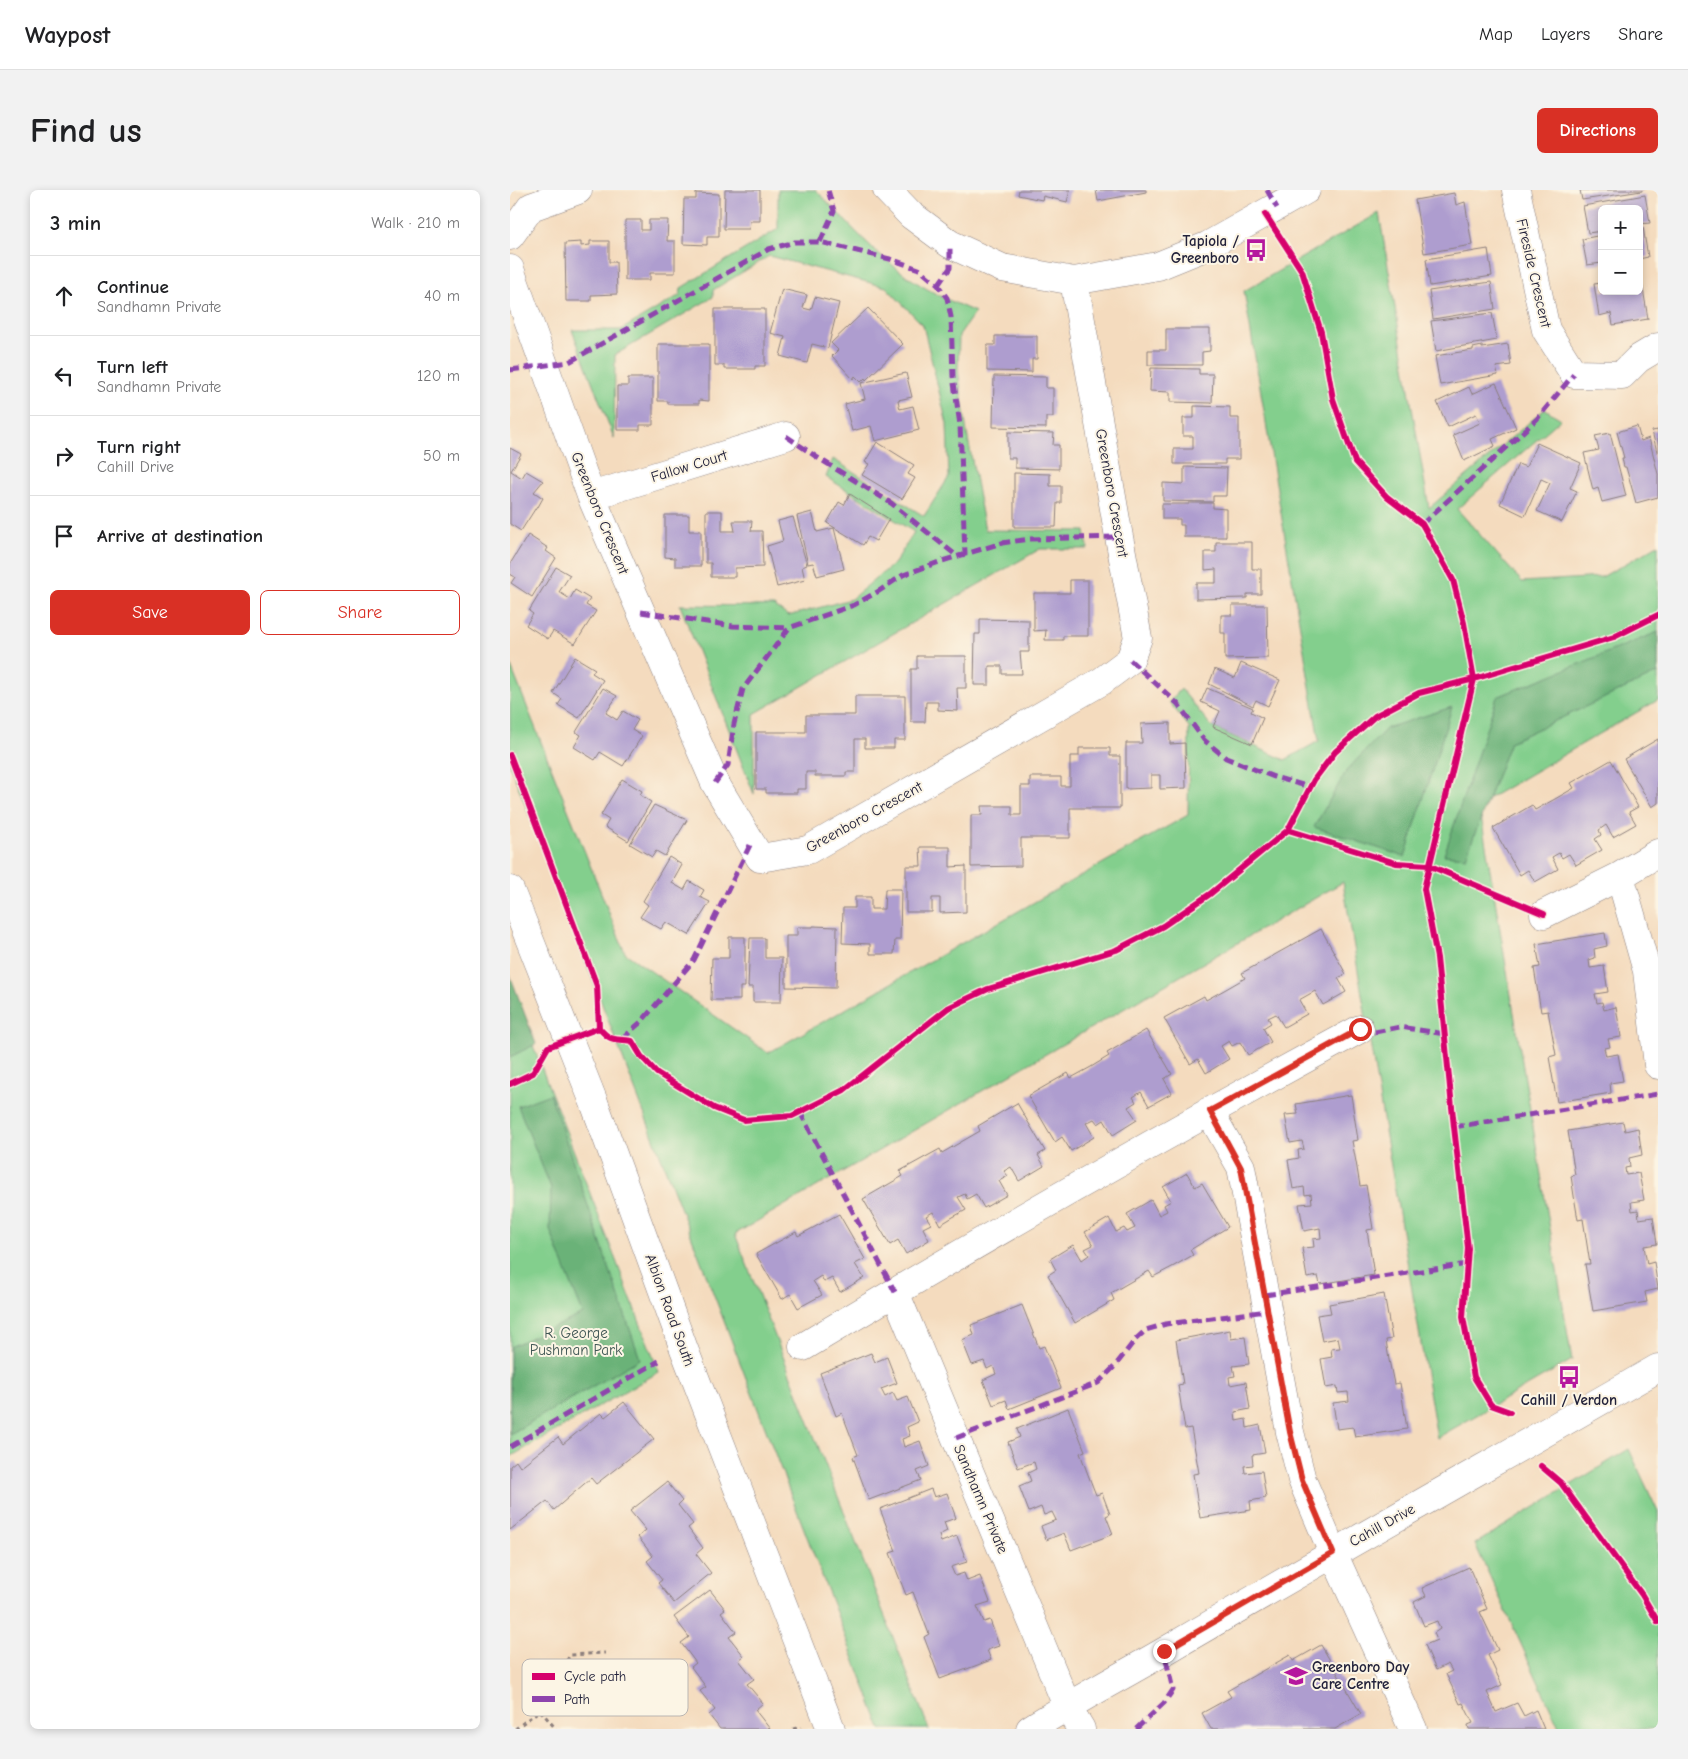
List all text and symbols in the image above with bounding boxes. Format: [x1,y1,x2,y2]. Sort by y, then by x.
text: Waypost [25,21,110,49]
text: Map [1479,24,1513,45]
text: Layers [1541,24,1590,45]
text: Share [1618,24,1663,45]
button: Directions [1537,108,1658,153]
text: Find us [30,110,142,151]
map controls [1598,205,1643,295]
button: + [1598,205,1643,250]
text: 3 min [50,211,101,235]
text: Walk · 210 m [371,214,460,232]
street label: Fireside Crescent [1513,217,1555,330]
place label: Tapiola / Greenboro [1171,232,1239,267]
bus stop icon: Tapiola / Greenboro [1243,237,1269,263]
button: − [1598,250,1643,295]
text: Continue [97,276,169,298]
icon: ahead [50,282,78,310]
text: 40 m [424,287,460,305]
text: Sandhamn Private [97,298,221,316]
text: Turn left [97,356,168,378]
icon: left [50,362,78,390]
text: 120 m [417,367,460,385]
text: Sandhamn Private [97,378,221,396]
street label: Greenboro Crescent [1092,427,1132,559]
text: Turn right [97,436,181,458]
icon: right [50,442,78,470]
street label: Fallow Court [649,446,730,486]
text: 50 m [423,447,460,465]
street label: Greenboro Crescent [567,449,633,577]
text: Cahill Drive [97,458,174,476]
icon: arrive [50,522,78,550]
text: Arrive at destination [97,525,263,547]
button: Save [50,590,250,635]
button: Share [260,590,460,635]
street label: Greenboro Crescent [803,777,926,856]
route start [1349,1018,1372,1041]
street label: Albion Road South [641,1251,699,1369]
park label: R. George Pushman Park [530,1324,623,1359]
bus stop icon: Cahill / Verdon [1556,1364,1582,1390]
place label: Cahill / Verdon [1521,1391,1617,1409]
street label: Sandhamn Private [950,1442,1012,1557]
street label: Cahill Drive [1346,1499,1418,1550]
route end [1153,1640,1176,1663]
place label: Greenboro Day Care Centre [1312,1658,1410,1693]
legend [522,1659,688,1716]
school or university icon: Greenboro Day Care Centre [1283,1663,1309,1689]
text: Cycle path [564,1668,626,1685]
text: Path [564,1691,590,1708]

